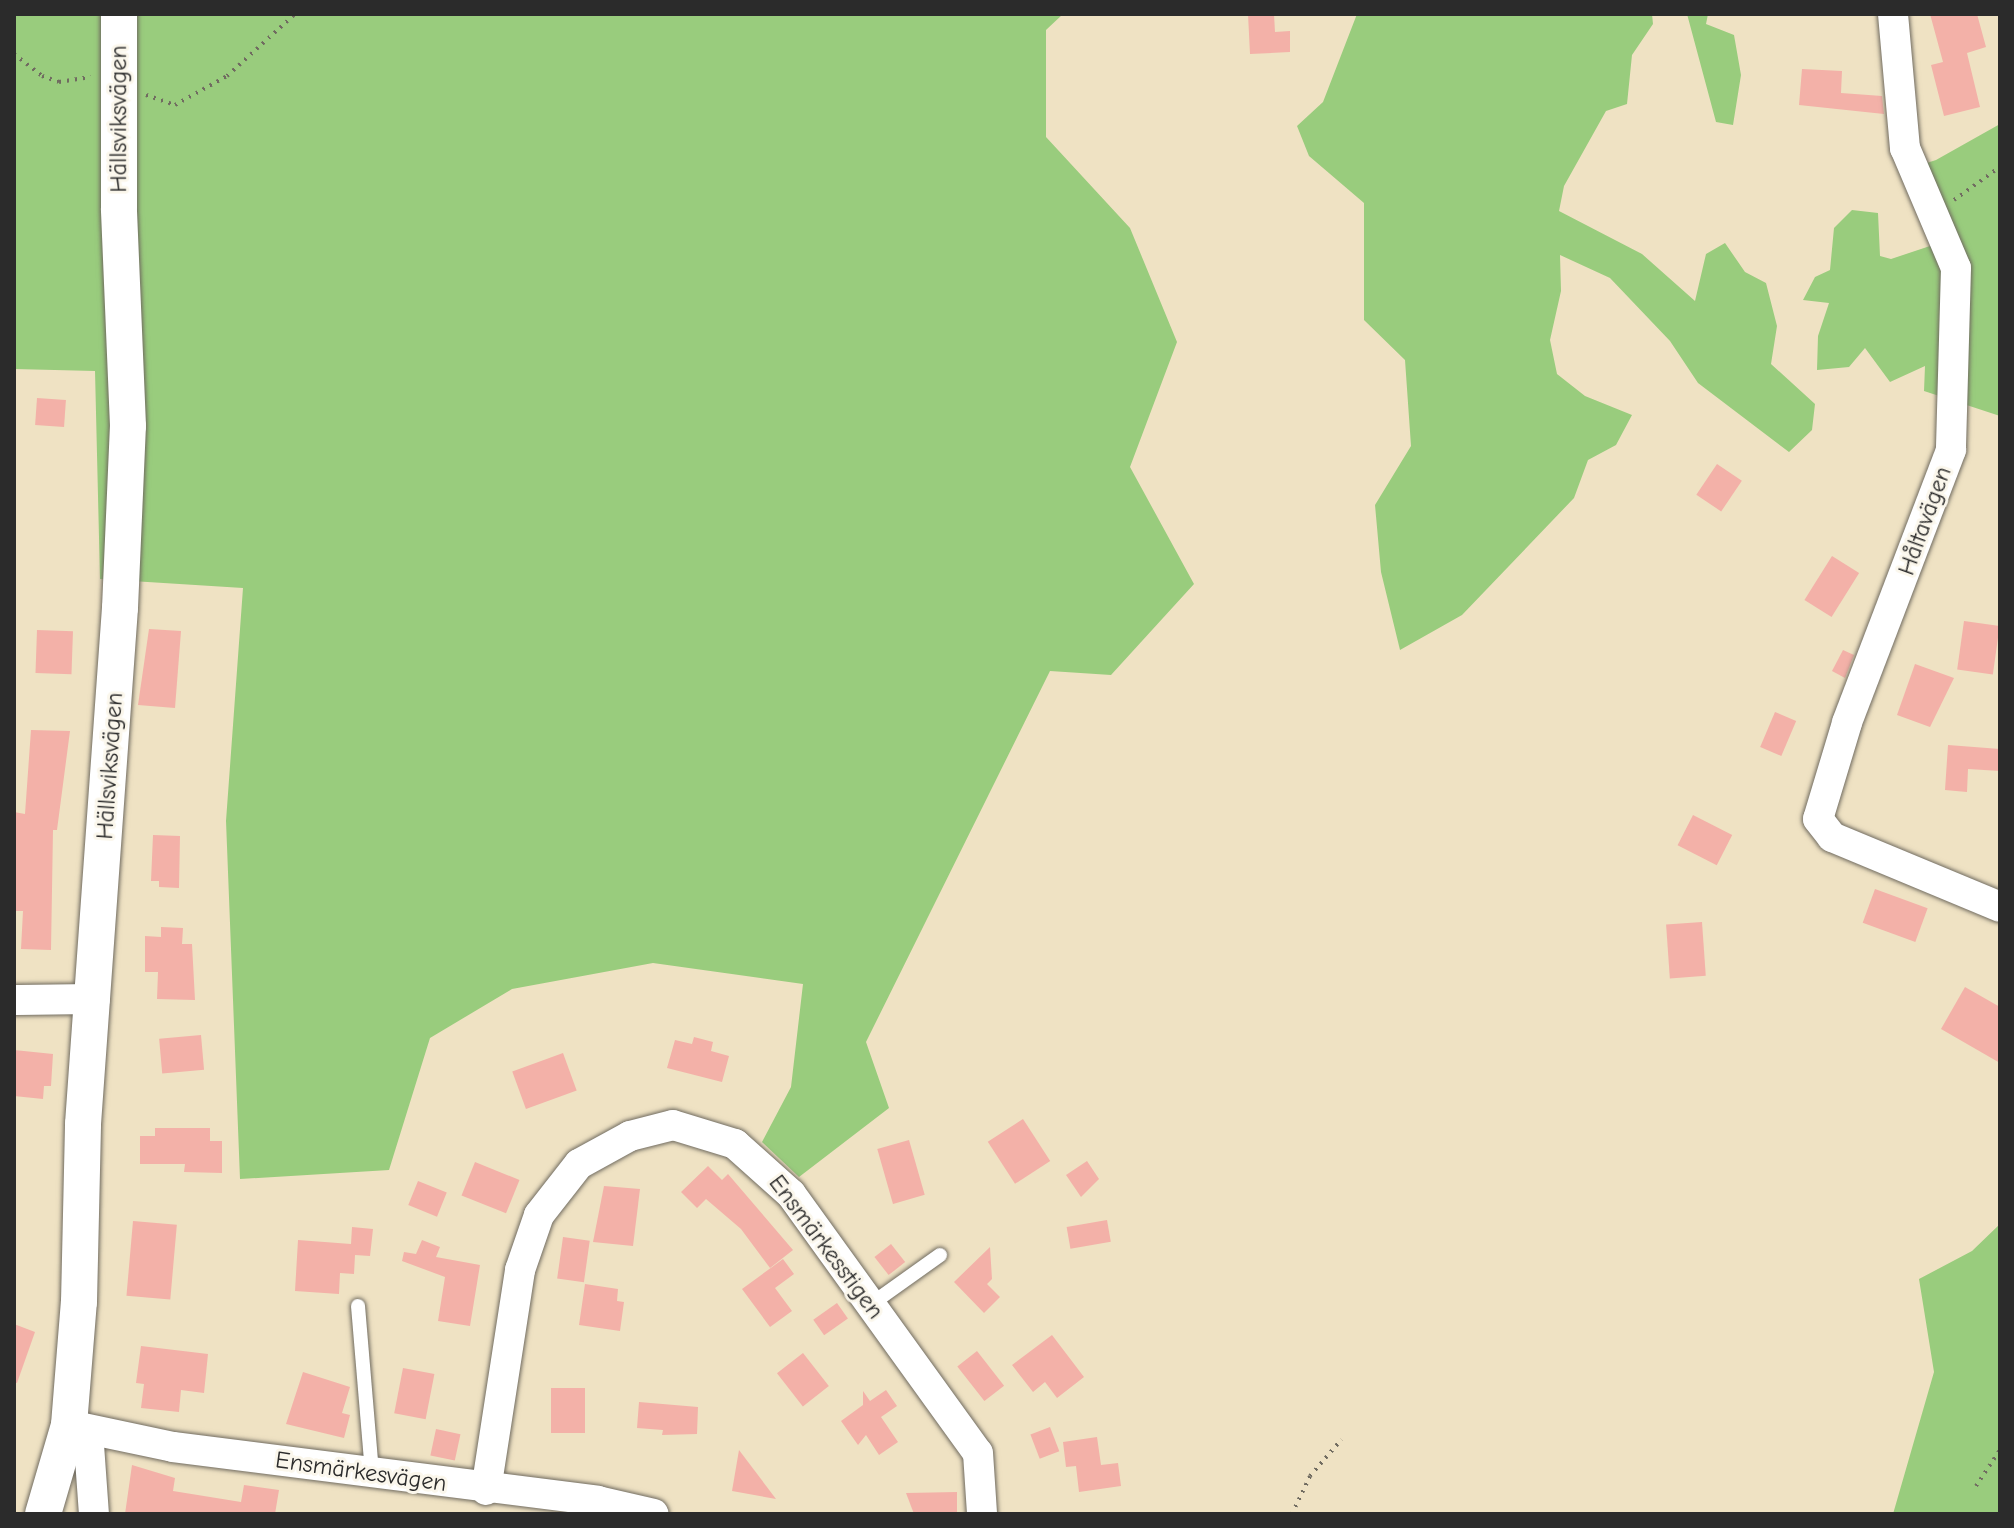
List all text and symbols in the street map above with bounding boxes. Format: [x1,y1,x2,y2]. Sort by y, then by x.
street label: Hällsviksvägen [105,45,133,193]
street label: Håltavägen [1892,463,1958,579]
street label: Hällsviksvägen [90,692,130,840]
street label: Ensmärkesstigen [762,1169,890,1325]
street label: Ensmärkesvägen [274,1446,448,1498]

